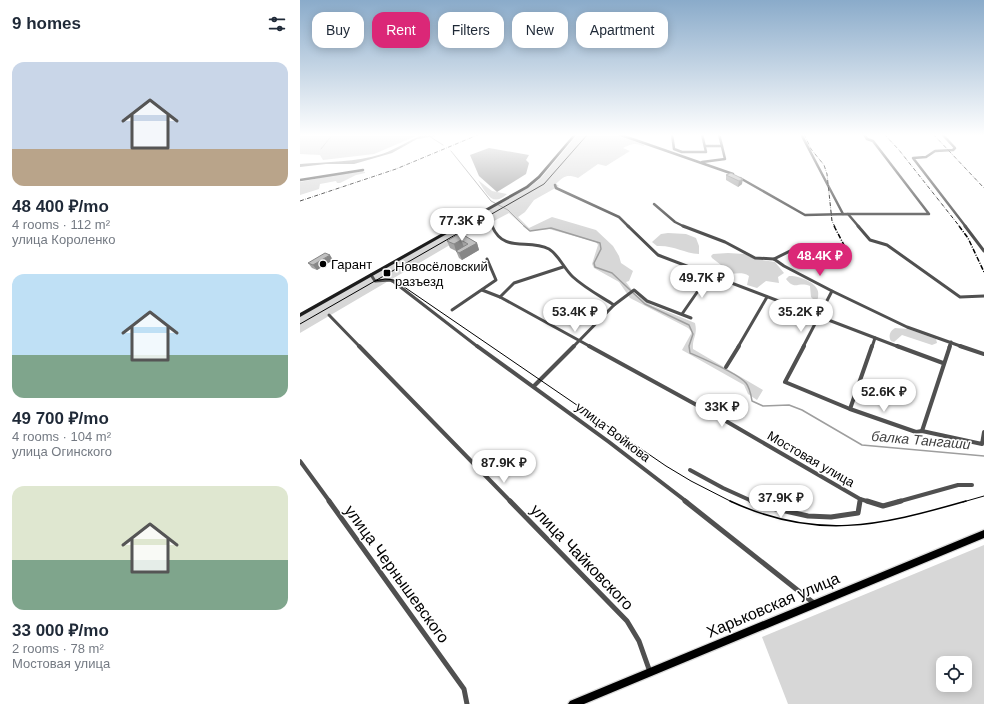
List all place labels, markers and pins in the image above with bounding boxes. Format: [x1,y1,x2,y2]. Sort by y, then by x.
pin: 77.3K ₽ [425,208,499,242]
pin: 48.4K ₽ [783,243,857,277]
place label: Гарант [331,257,372,272]
marker: Гарант [318,259,328,269]
place label: Новосёловский разъезд [395,259,488,289]
pin: 49.7K ₽ [665,265,739,299]
marker: Новосёловский разъезд [382,268,392,278]
pin: 53.4K ₽ [538,299,612,333]
pin: 35.2K ₽ [764,299,838,333]
pin: 52.6K ₽ [847,379,921,413]
pin: 33K ₽ [694,394,750,428]
pin: 87.9K ₽ [467,450,541,484]
pin: 37.9K ₽ [744,485,818,519]

